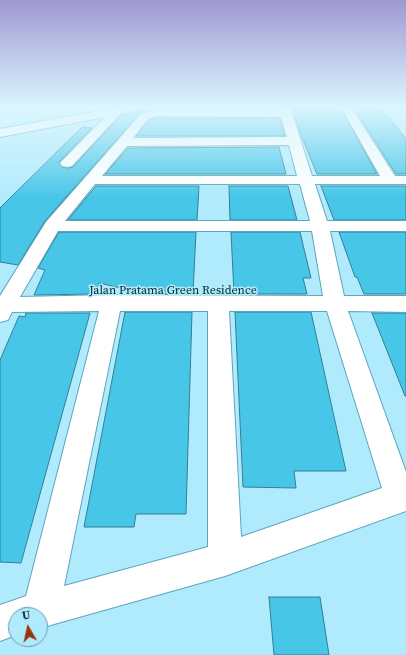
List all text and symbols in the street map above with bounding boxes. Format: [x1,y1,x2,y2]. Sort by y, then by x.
street label: Jalan Pratama Green Residence [89,284,257,298]
north arrow [8,607,48,647]
text: U [21,608,31,624]

